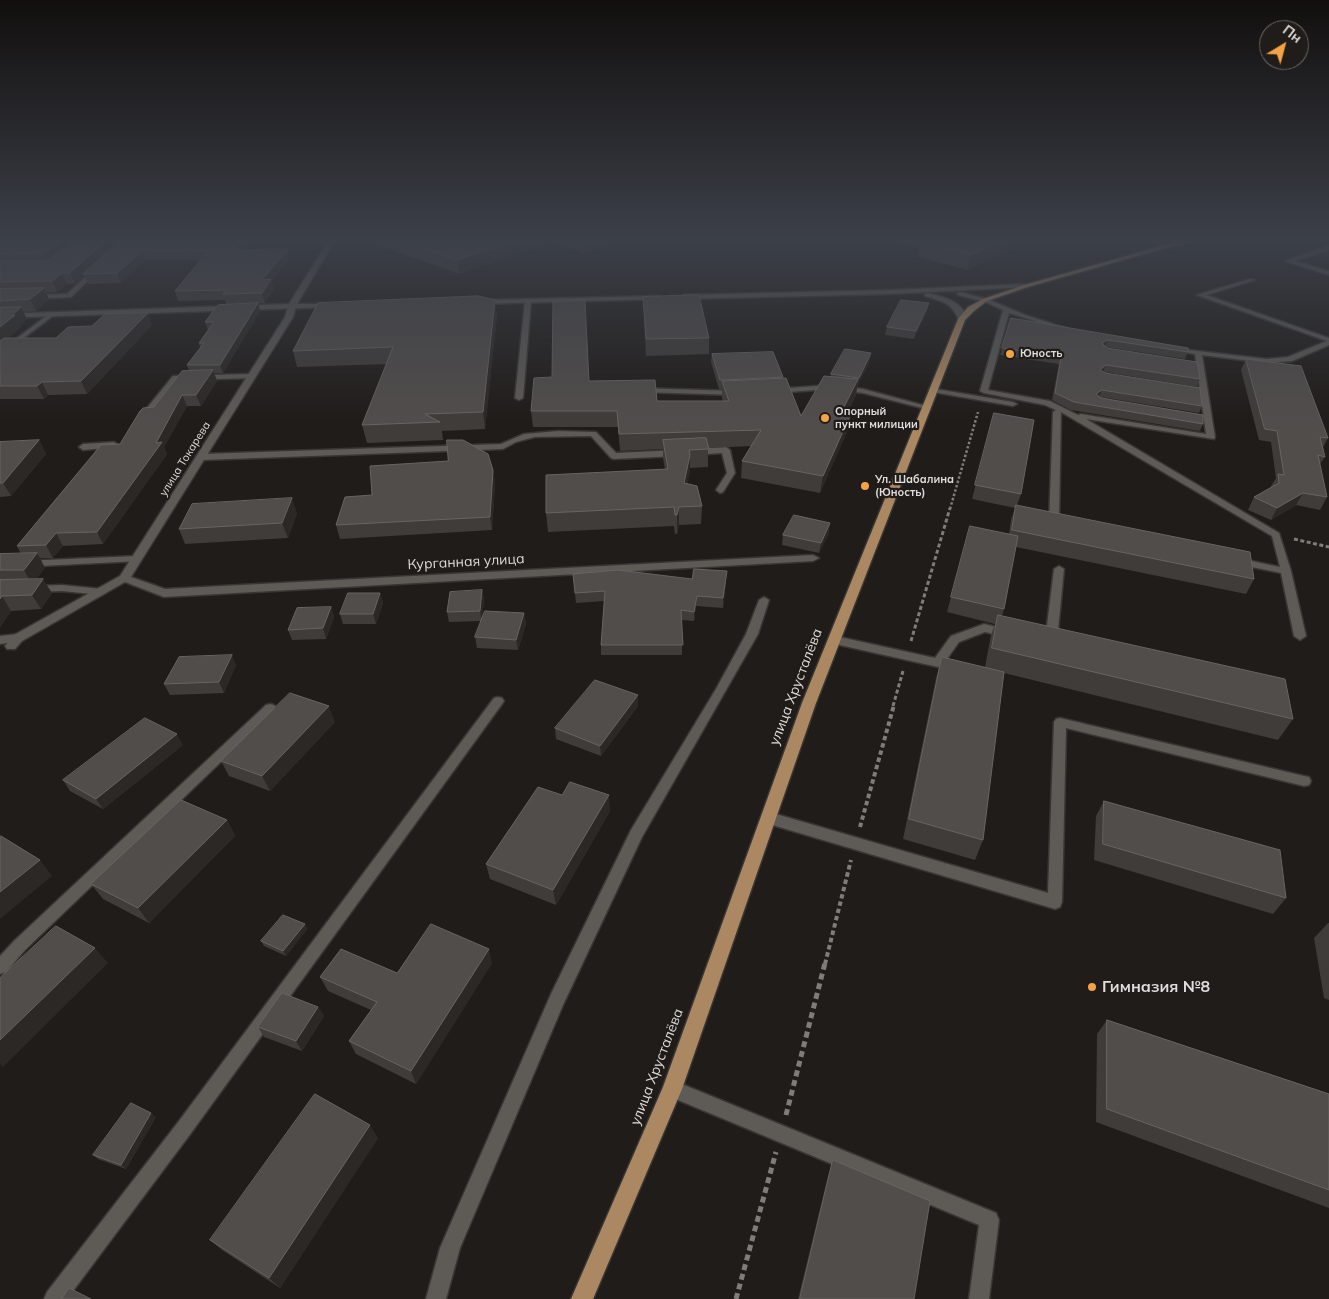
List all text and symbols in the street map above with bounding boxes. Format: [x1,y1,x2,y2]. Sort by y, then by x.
north arrow [1259,20,1309,70]
text: Пн [1279,21,1306,47]
place label: Юность [1020,347,1063,361]
marker: Юность [1004,348,1016,360]
place label: Опорный пункт милиции [835,405,918,431]
marker: Опорный пункт милиции [819,412,831,424]
street label: улица Токарева [157,419,213,499]
place label: Ул. Шабалина (Юность) [875,473,954,499]
marker: Ул. Шабалина (Юность) [859,480,871,492]
street label: Курганная улица [407,551,525,573]
street label: улица Хрусталёва [766,626,826,748]
place label: Гимназия №8 [1102,977,1210,997]
marker: Гимназия №8 [1086,981,1098,993]
street label: улица Хрусталёва [627,1006,687,1128]

